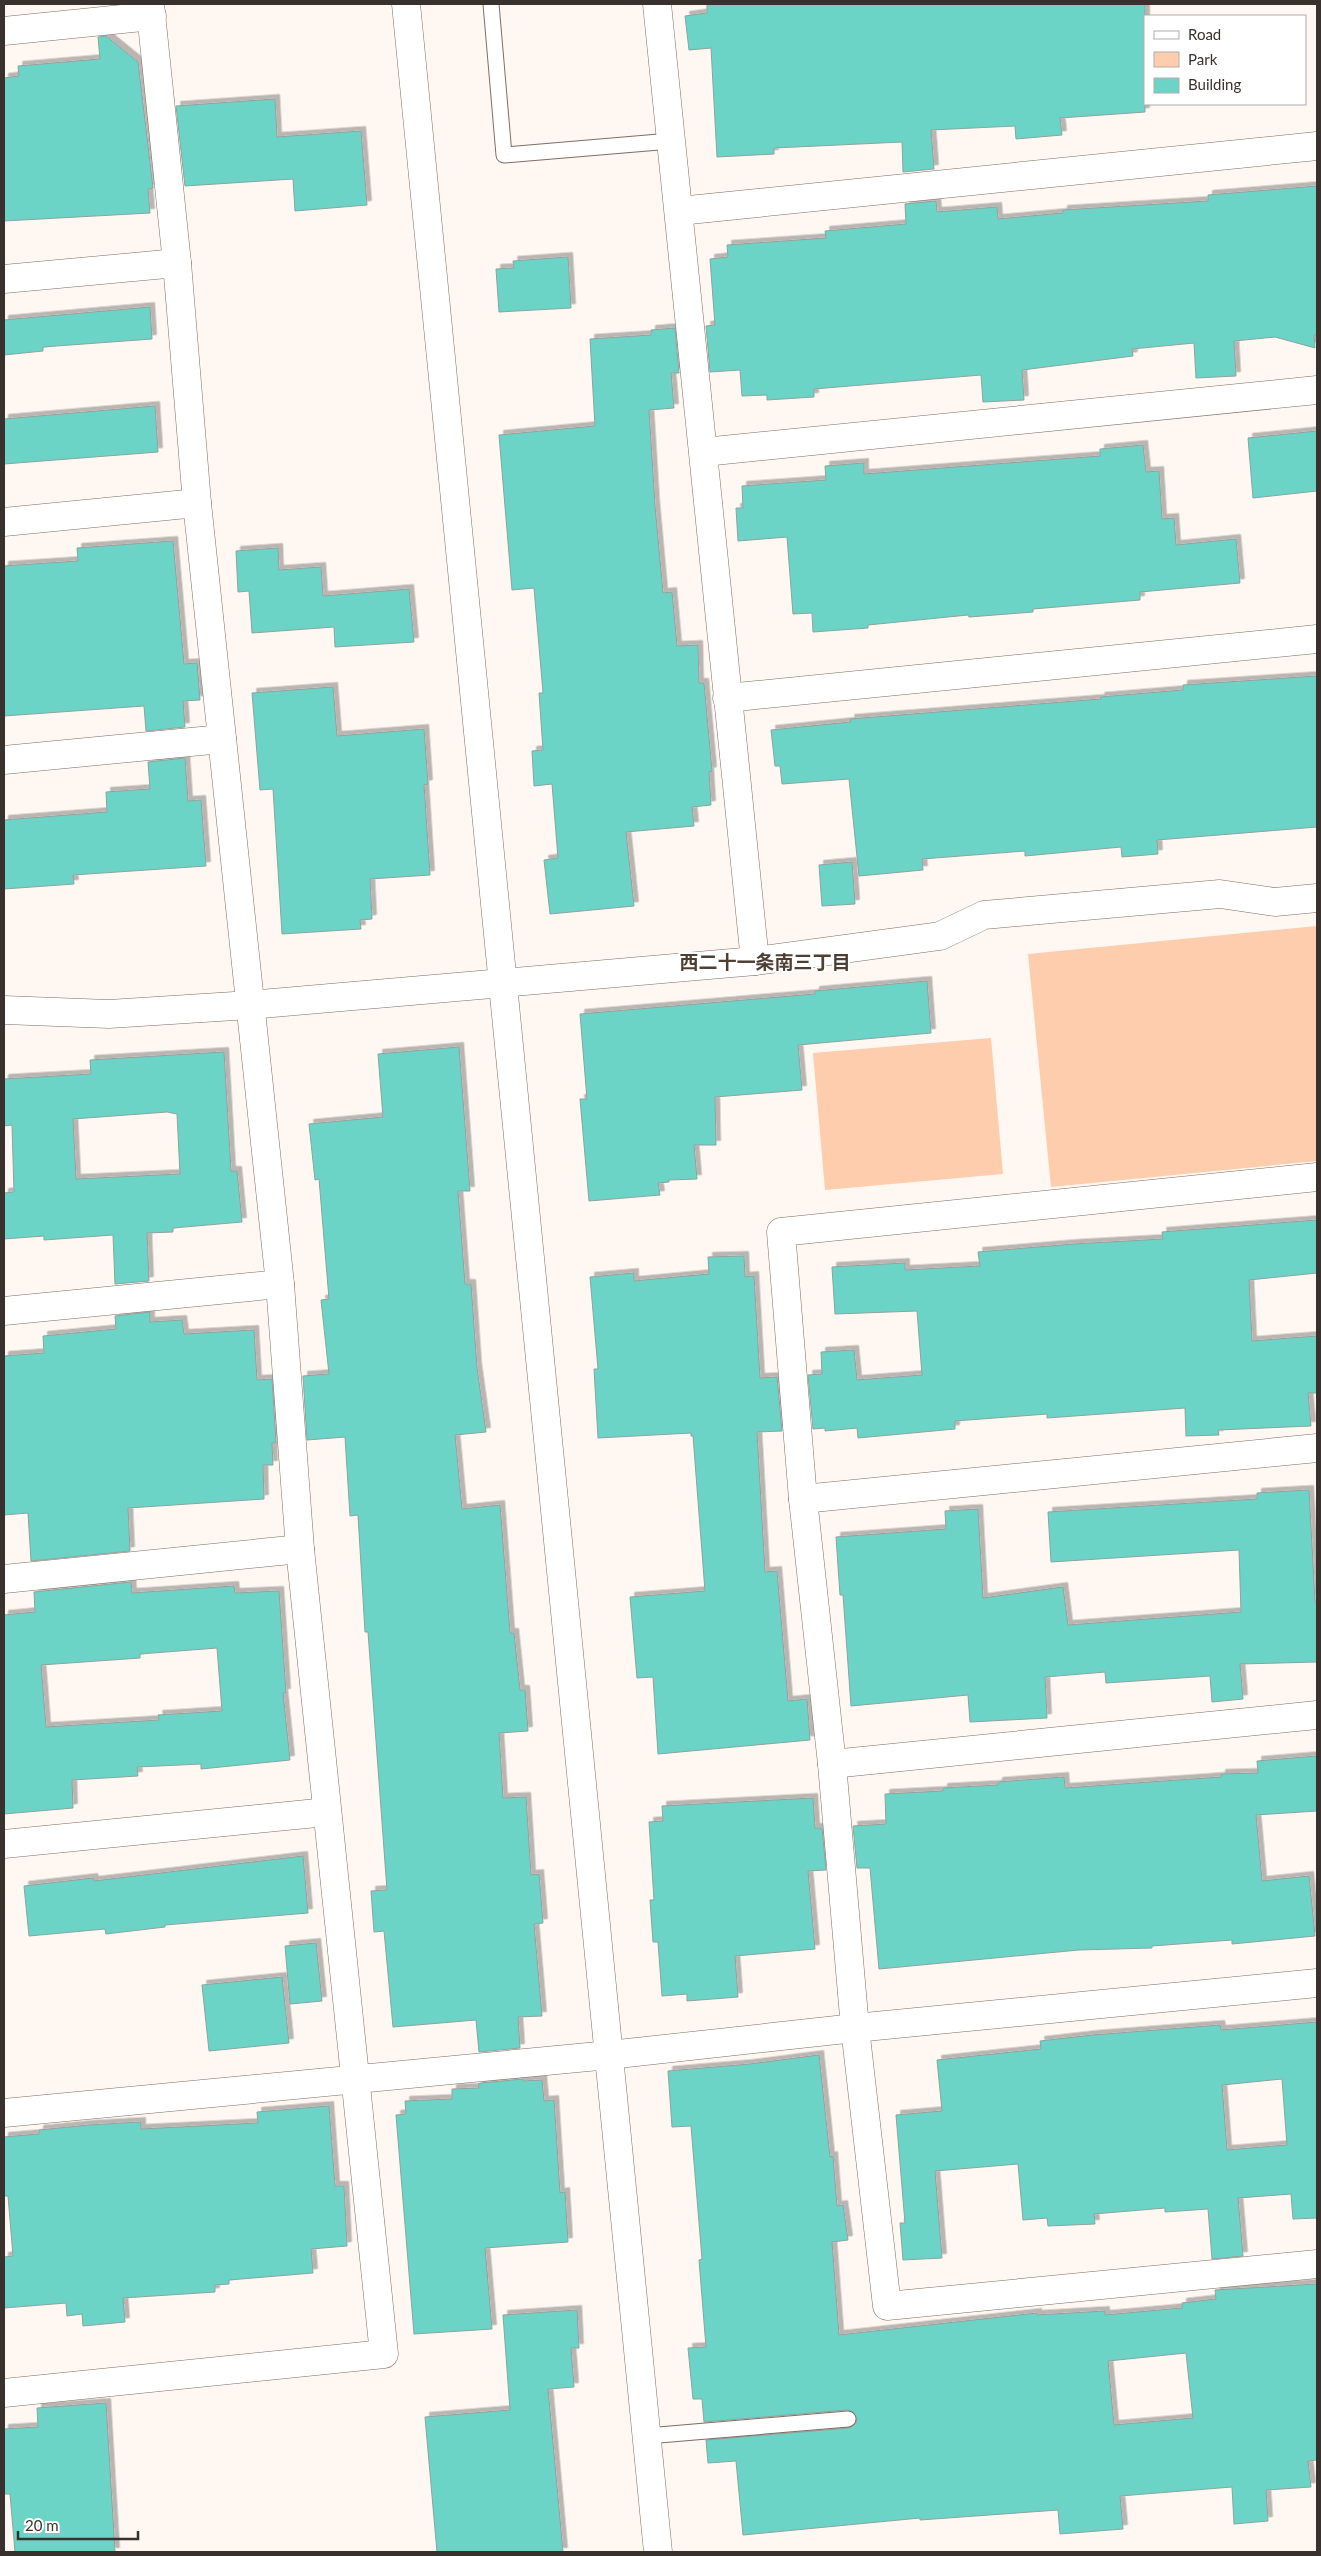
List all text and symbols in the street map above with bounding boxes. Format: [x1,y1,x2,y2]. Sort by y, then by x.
legend [1144,15,1306,105]
text: Road [1188,25,1221,43]
text: Park [1188,50,1218,68]
text: Building [1188,75,1241,93]
district label: 西二十一条南三丁目 [679,950,851,973]
scale bar [18,2508,138,2540]
text: 20 m [25,2516,59,2534]

